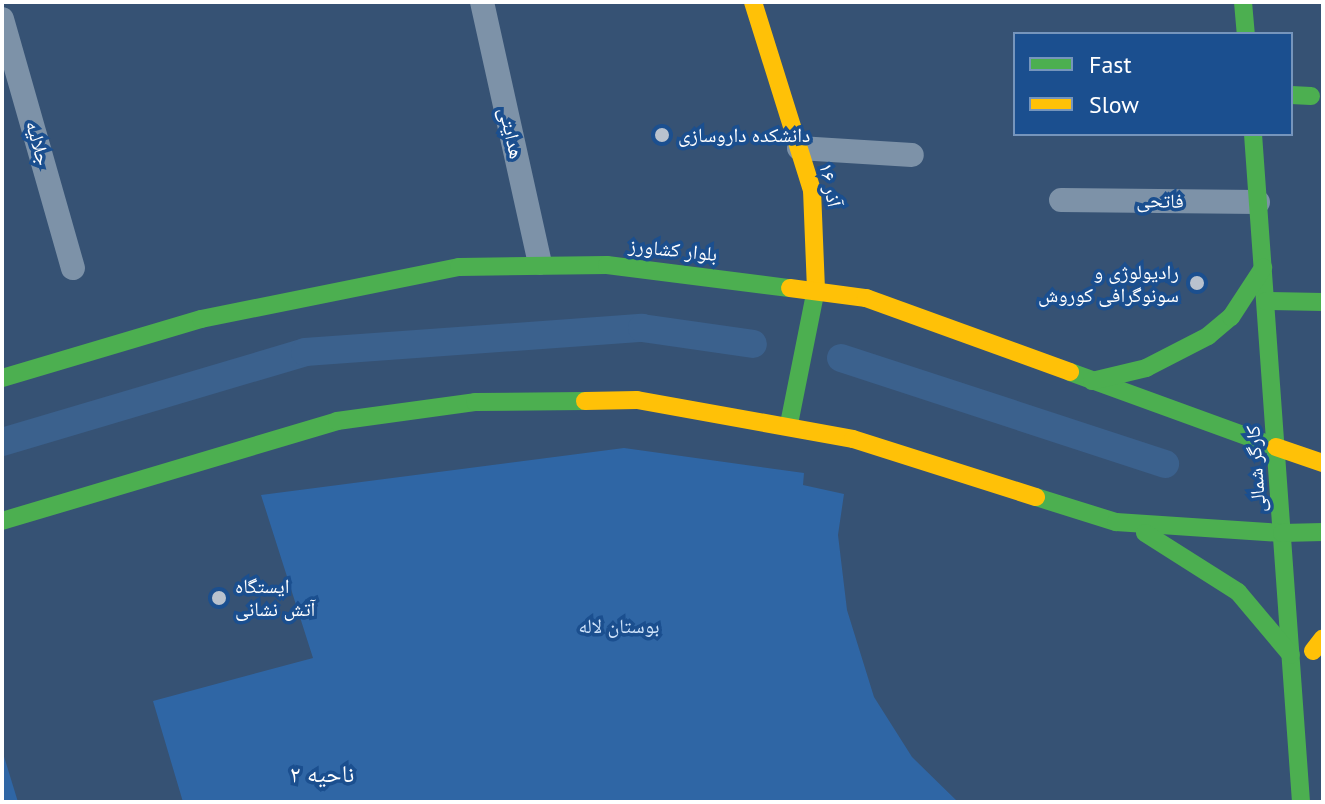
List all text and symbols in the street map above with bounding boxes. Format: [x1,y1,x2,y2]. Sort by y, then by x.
legend [1013,32,1293,136]
text: Fast [1089,49,1132,80]
text: Slow [1089,89,1139,120]
street label: هدایتی [493,105,529,161]
street label: جلالیه [20,118,56,168]
place label: دانشکده داروسازی [678,123,810,147]
marker: دانشکده داروسازی [653,126,671,144]
street label: ۱۶ آذر [814,161,846,209]
street label: فاتحی [1136,189,1184,213]
street label: بلوار کشاورز [627,233,719,267]
place label: رادیولوژی و سونوگرافی کوروش [1038,260,1179,307]
marker: رادیولوژی و سونوگرافی کوروش [1186,272,1208,294]
street label: کارگر شمالی [1241,425,1271,513]
place label: ایستگاه آتش نشانی [235,574,315,621]
marker: ایستگاه آتش نشانی [210,589,228,607]
park label: بوستان لاله [579,614,659,638]
district label: ناحیه ۲ [290,760,354,788]

